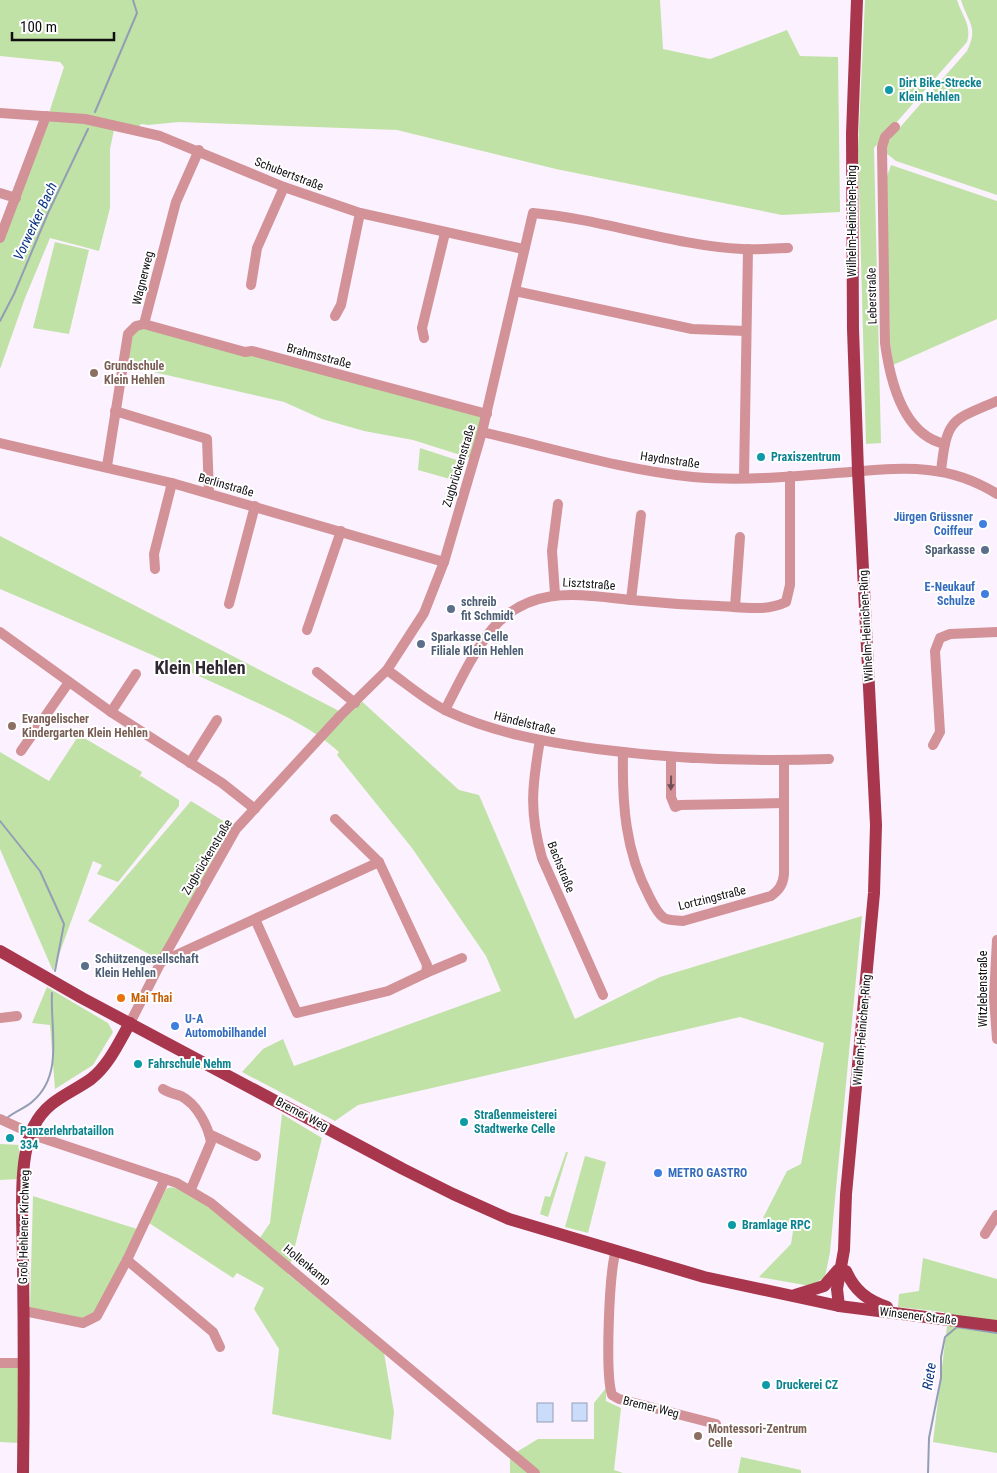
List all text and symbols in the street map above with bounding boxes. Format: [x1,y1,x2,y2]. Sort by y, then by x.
scale bar [12,10,115,42]
text: 100 m [20,18,57,36]
place label: Dirt Bike-Strecke Klein Hehlen [899,76,982,104]
marker: Dirt Bike-Strecke Klein Hehlen [883,84,895,96]
street label: Schubertstraße [253,154,326,194]
street label: Wilhelm-Heinichen-Ring [845,165,859,277]
water label: Vorwerker Bach [10,180,60,262]
street label: Wagnerweg [130,249,156,306]
street label: Leberstraße [865,267,879,324]
street label: Brahmsstraße [285,341,353,371]
place label: Grundschule Klein Hehlen [104,359,165,387]
marker: Grundschule Klein Hehlen [88,367,100,379]
street label: Zugbrückenstraße [440,423,478,509]
street label: Haydnstraße [639,449,701,471]
place label: Praxiszentrum [771,450,841,464]
marker: Praxiszentrum [755,451,767,463]
street label: Berlinstraße [197,470,256,500]
place label: Jürgen Grüssner Coiffeur [893,510,973,538]
marker: Jürgen Grüssner Coiffeur [977,518,989,530]
place label: Sparkasse [925,543,975,557]
marker: Sparkasse [979,544,991,556]
street label: Wilhelm-Heinichen-Ring [856,570,876,682]
street label: Lisztstraße [562,575,616,593]
place label: E-Neukauf Schulze [925,580,975,608]
marker: E-Neukauf Schulze [979,588,991,600]
place label: schreib fit Schmidt [461,595,514,623]
marker: schreib fit Schmidt [445,603,457,615]
place label: Sparkasse Celle Filiale Klein Hehlen [431,630,524,658]
marker: Sparkasse Celle Filiale Klein Hehlen [415,638,427,650]
district label: Klein Hehlen [154,657,246,678]
street label: Händelstraße [493,709,558,738]
place label: Evangelischer Kindergarten Klein Hehlen [22,712,148,740]
marker: Evangelischer Kindergarten Klein Hehlen [6,720,18,732]
one-way arrow [667,775,675,791]
street label: Zugbrückenstraße [179,816,235,897]
street label: Bachstraße [544,839,578,895]
street label: Lortzingstraße [677,883,748,913]
street label: Witzlebenstraße [976,950,990,1027]
place label: Schützengesellschaft Klein Hehlen [95,952,199,980]
marker: Schützengesellschaft Klein Hehlen [79,960,91,972]
street label: Wilhelm-Heinichen-Ring [850,974,874,1086]
place label: Mai Thai [131,991,172,1005]
marker: Mai Thai [115,992,127,1004]
place label: U-A Automobilhandel [185,1012,267,1040]
marker: U-A Automobilhandel [169,1020,181,1032]
place label: Fahrschule Nehm [148,1057,231,1071]
marker: Fahrschule Nehm [132,1058,144,1070]
street label: Bremer Weg [273,1094,331,1134]
place label: Straßenmeisterei Stadtwerke Celle [474,1108,557,1136]
marker: Straßenmeisterei Stadtwerke Celle [458,1116,470,1128]
place label: Panzerlehrbataillon 334 [20,1124,114,1152]
marker: Panzerlehrbataillon 334 [4,1132,16,1144]
place label: METRO GASTRO [668,1166,747,1180]
marker: METRO GASTRO [652,1167,664,1179]
street label: Groß Hehlener Kirchweg [16,1170,32,1284]
place label: Bramlage RPC [742,1218,811,1232]
marker: Bramlage RPC [726,1219,738,1231]
street label: Hollenkamp [281,1242,333,1288]
street label: Winsener Straße [879,1304,958,1328]
water label: Riete [919,1361,939,1391]
place label: Druckerei CZ [776,1378,838,1392]
marker: Druckerei CZ [760,1379,772,1391]
street label: Bremer Weg [622,1393,681,1421]
place label: Montessori-Zentrum Celle [708,1422,807,1450]
marker: Montessori-Zentrum Celle [692,1430,704,1442]

